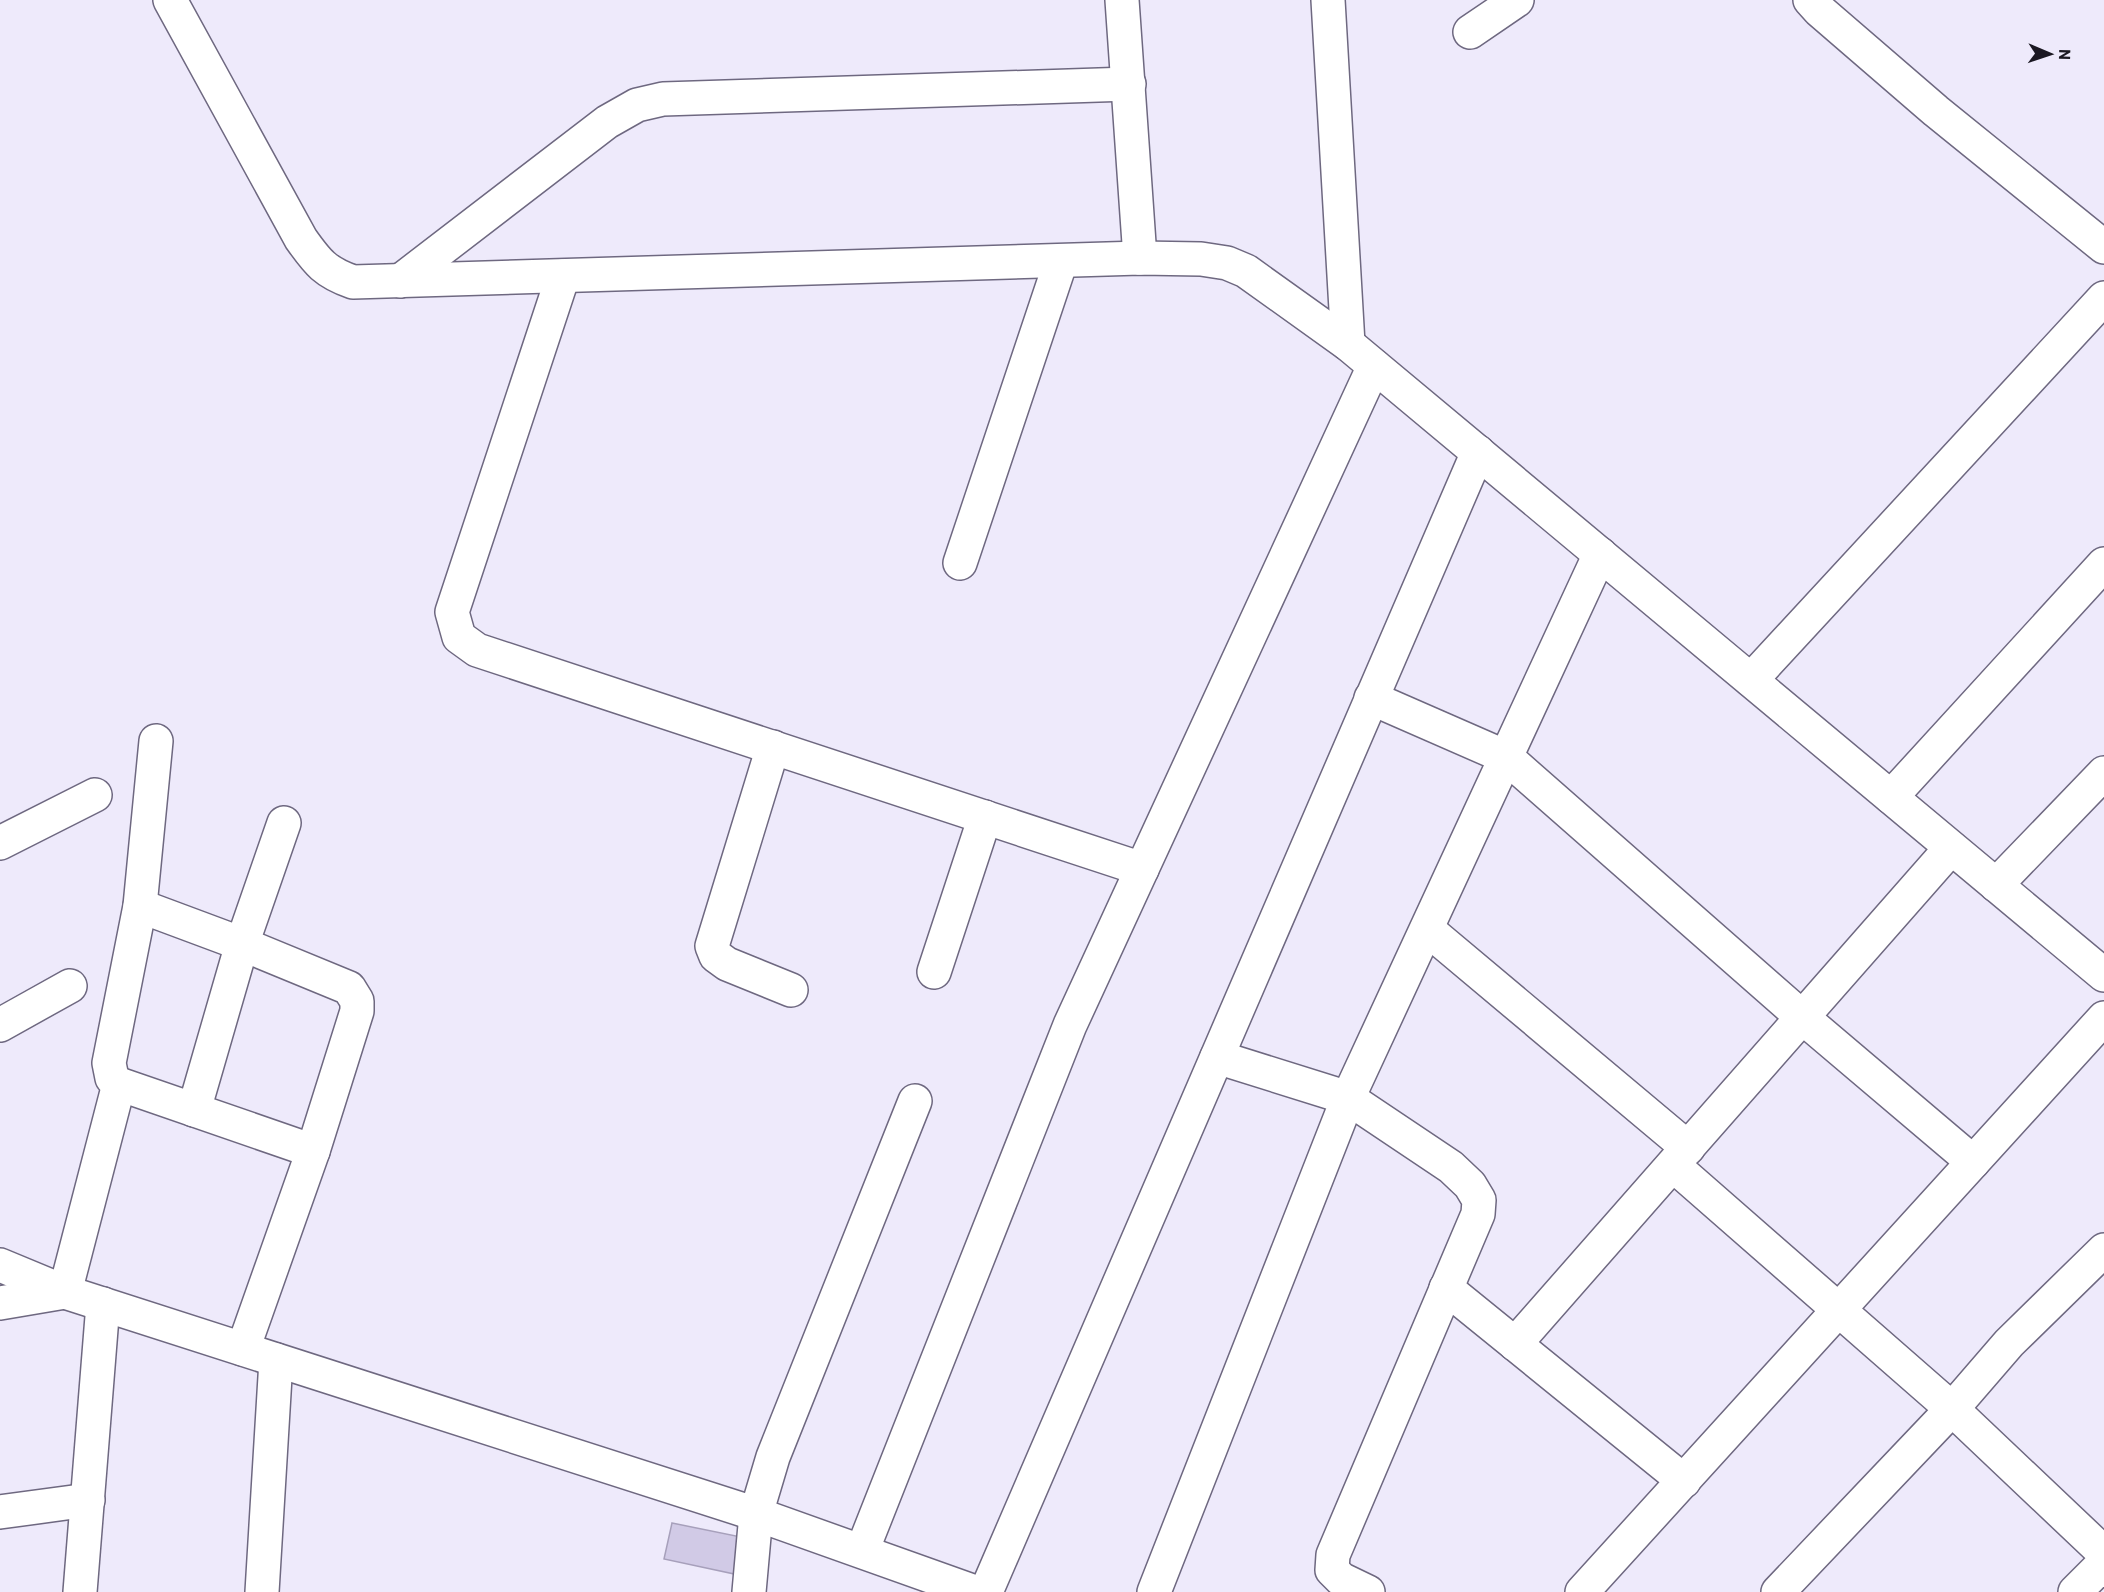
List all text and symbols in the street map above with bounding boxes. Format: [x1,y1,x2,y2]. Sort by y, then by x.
north arrow [2020,24,2080,84]
text: N [2056,49,2075,60]

